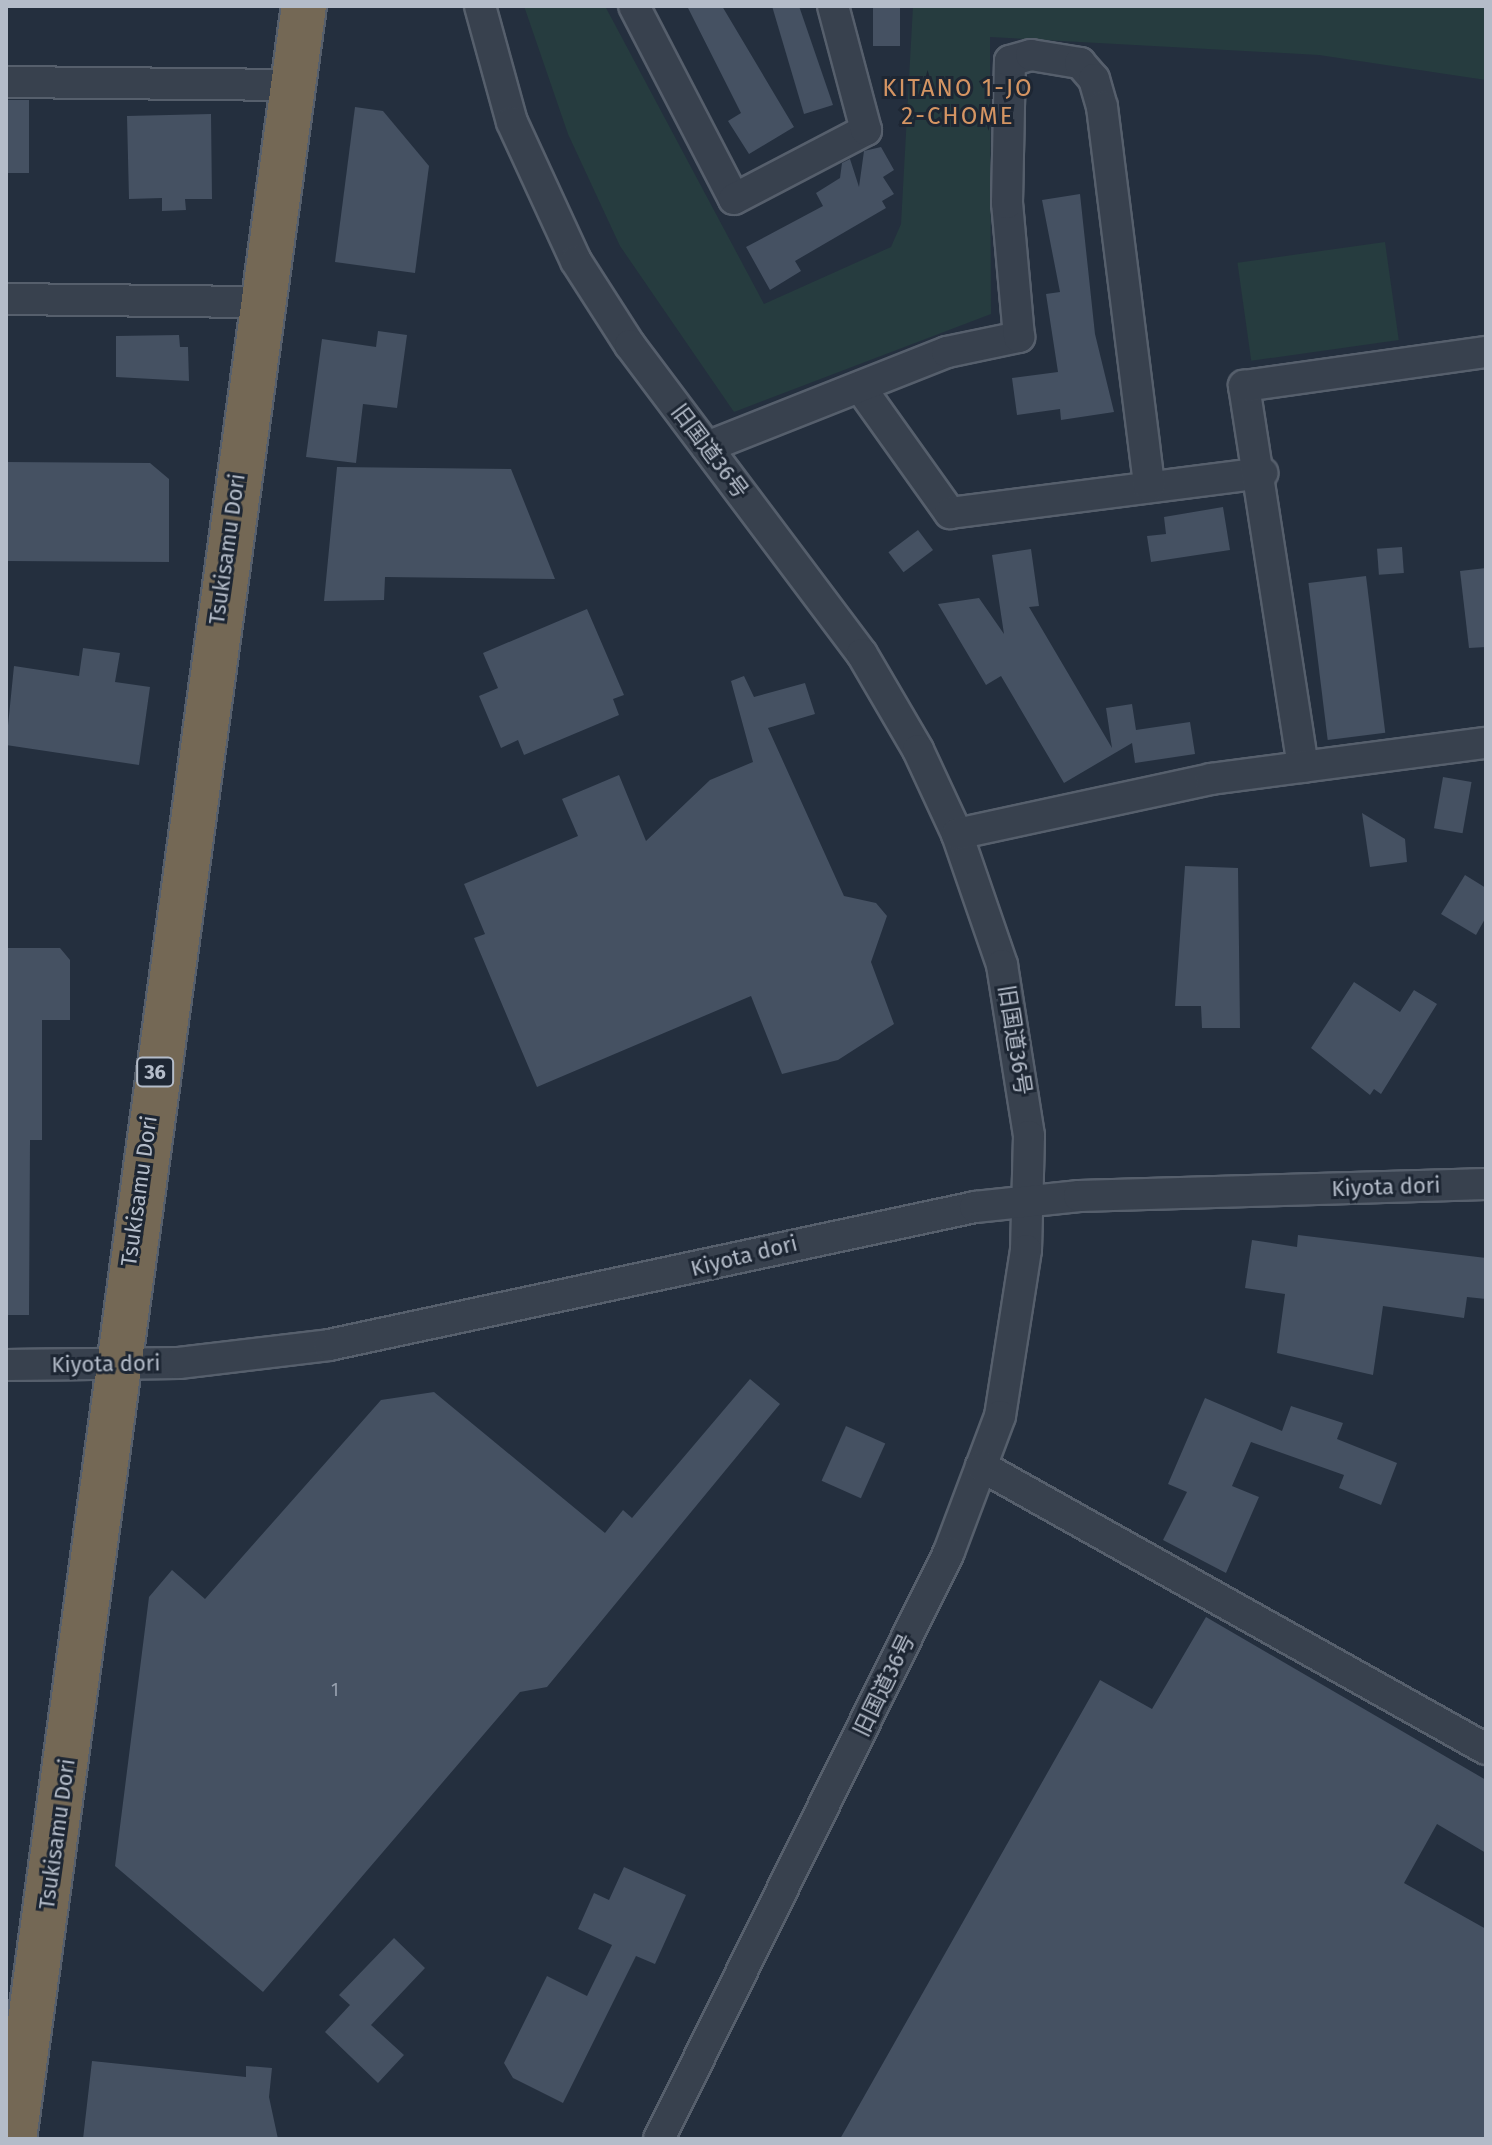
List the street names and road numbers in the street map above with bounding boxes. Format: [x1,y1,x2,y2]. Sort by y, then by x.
street label: 旧国道36号 [666,399,754,503]
street label: Tsukisamu Dori [203,472,251,626]
street label: 旧国道36号 [993,983,1037,1097]
road number: 36 [135,1056,175,1088]
street label: Tsukisamu Dori [115,1114,163,1268]
street label: Kiyota dori [1331,1172,1441,1202]
street label: Kiyota dori [688,1230,800,1282]
street label: Kiyota dori [51,1350,161,1378]
street label: 旧国道36号 [848,1629,920,1741]
street label: Tsukisamu Dori [33,1757,81,1911]

